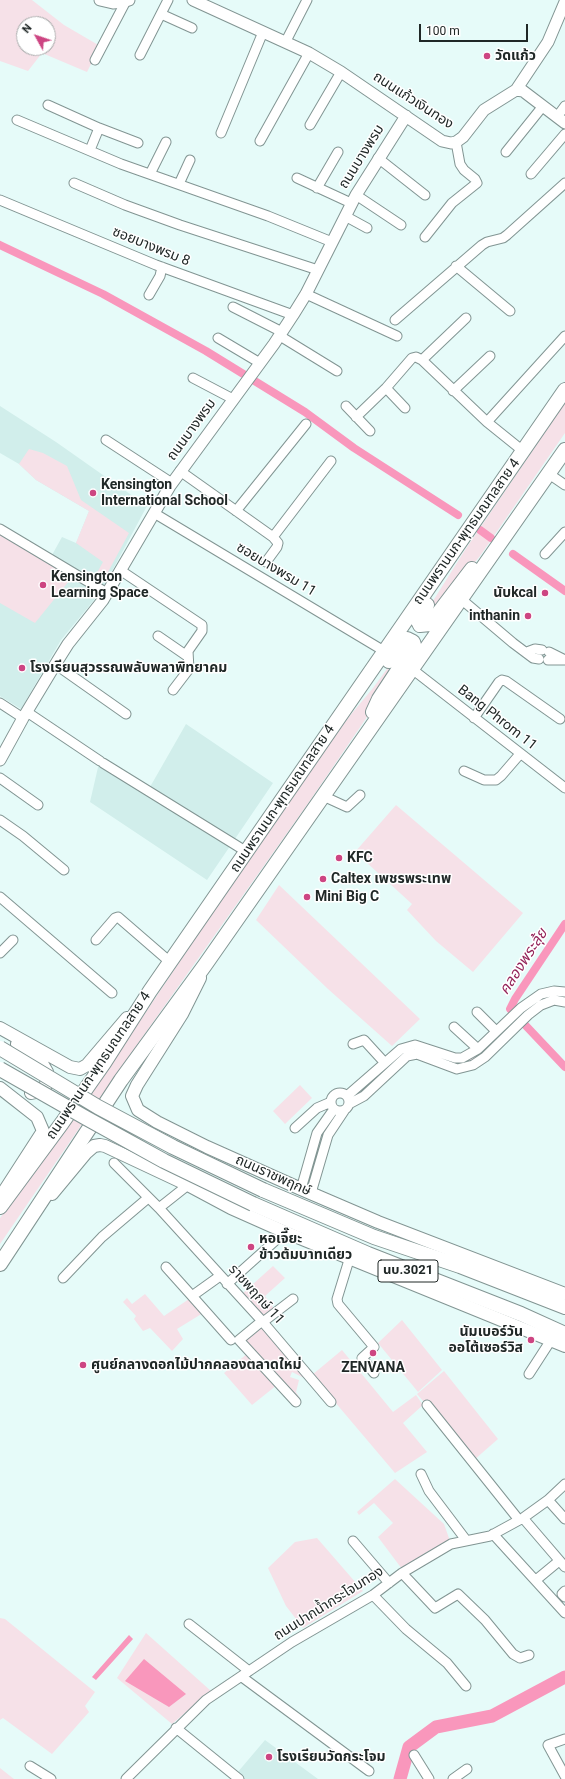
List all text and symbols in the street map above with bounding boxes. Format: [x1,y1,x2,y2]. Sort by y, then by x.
north arrow [16,16,56,56]
scale bar [421,16,530,42]
text: N [20,21,35,36]
text: 100 m [426,24,460,38]
place label: วัดแก้ว [495,48,536,64]
marker: วัดแก้ว [482,51,492,61]
street label: ถนนแก้วเงินทอง [370,69,456,133]
street label: ถนนบางพรม [336,122,388,192]
street label: ซอยบางพรม 8 [110,224,192,270]
street label: ถนนบางพรม [164,396,220,464]
street label: ถนนพรานนก-พุทธมณฑลสาย 4 [410,456,524,608]
place label: Kensington International School [101,477,228,510]
marker: Kensington International School [88,488,98,498]
street label: ซอยบางพรม 11 [233,540,319,600]
place label: Kensington Learning Space [51,569,148,602]
marker: Kensington Learning Space [38,580,48,590]
place label: นับkcal [493,585,537,601]
marker: นับkcal [540,588,550,598]
place label: inthanin [469,608,520,624]
marker: inthanin [523,611,533,621]
place label: โรงเรียนสุวรรณพลับพลาพิทยาคม [30,660,227,676]
marker: โรงเรียนสุวรรณพลับพลาพิทยาคม [17,663,27,673]
street label: Bang Phrom 11 [454,682,540,754]
street label: ถนนพรานนก-พุทธมณฑลสาย 4 [227,722,339,876]
place label: KFC [347,850,373,866]
marker: KFC [334,853,344,863]
place label: Caltex เพชรพระเทพ [331,871,451,887]
marker: Caltex เพชรพระเทพ [318,874,328,884]
place label: Mini Big C [315,889,379,905]
marker: Mini Big C [302,892,312,902]
water label: คลองพระลุ้ย [496,926,552,998]
street label: ถนนพรานนก-พุทธมณฑลสาย 4 [43,989,155,1143]
street label: ถนนราชพฤกษ์ [232,1152,314,1200]
place label: หอเจี๊ยะ ข้าวต้มบาทเดียว [259,1231,352,1264]
marker: หอเจี๊ยะ ข้าวต้มบาทเดียว [246,1242,256,1252]
road number: นบ.3021 [378,1260,438,1282]
street label: ราชพฤกษ์ 11 [225,1262,287,1328]
place label: นัมเบอร์วัน ออโต้เซอร์วิส [449,1324,523,1356]
marker: นัมเบอร์วัน ออโต้เซอร์วิส [526,1335,536,1345]
marker: ZENVANA [368,1348,378,1358]
place label: ศูนย์กลางดอกไม้ปากคลองตลาดใหม่ [91,1357,301,1373]
marker: ศูนย์กลางดอกไม้ปากคลองตลาดใหม่ [78,1360,88,1370]
place label: ZENVANA [341,1360,405,1376]
street label: ถนนปากน้ำกระโจมทอง [271,1563,387,1645]
place label: โรงเรียนวัดกระโจม [277,1749,386,1765]
marker: โรงเรียนวัดกระโจม [264,1752,274,1762]

